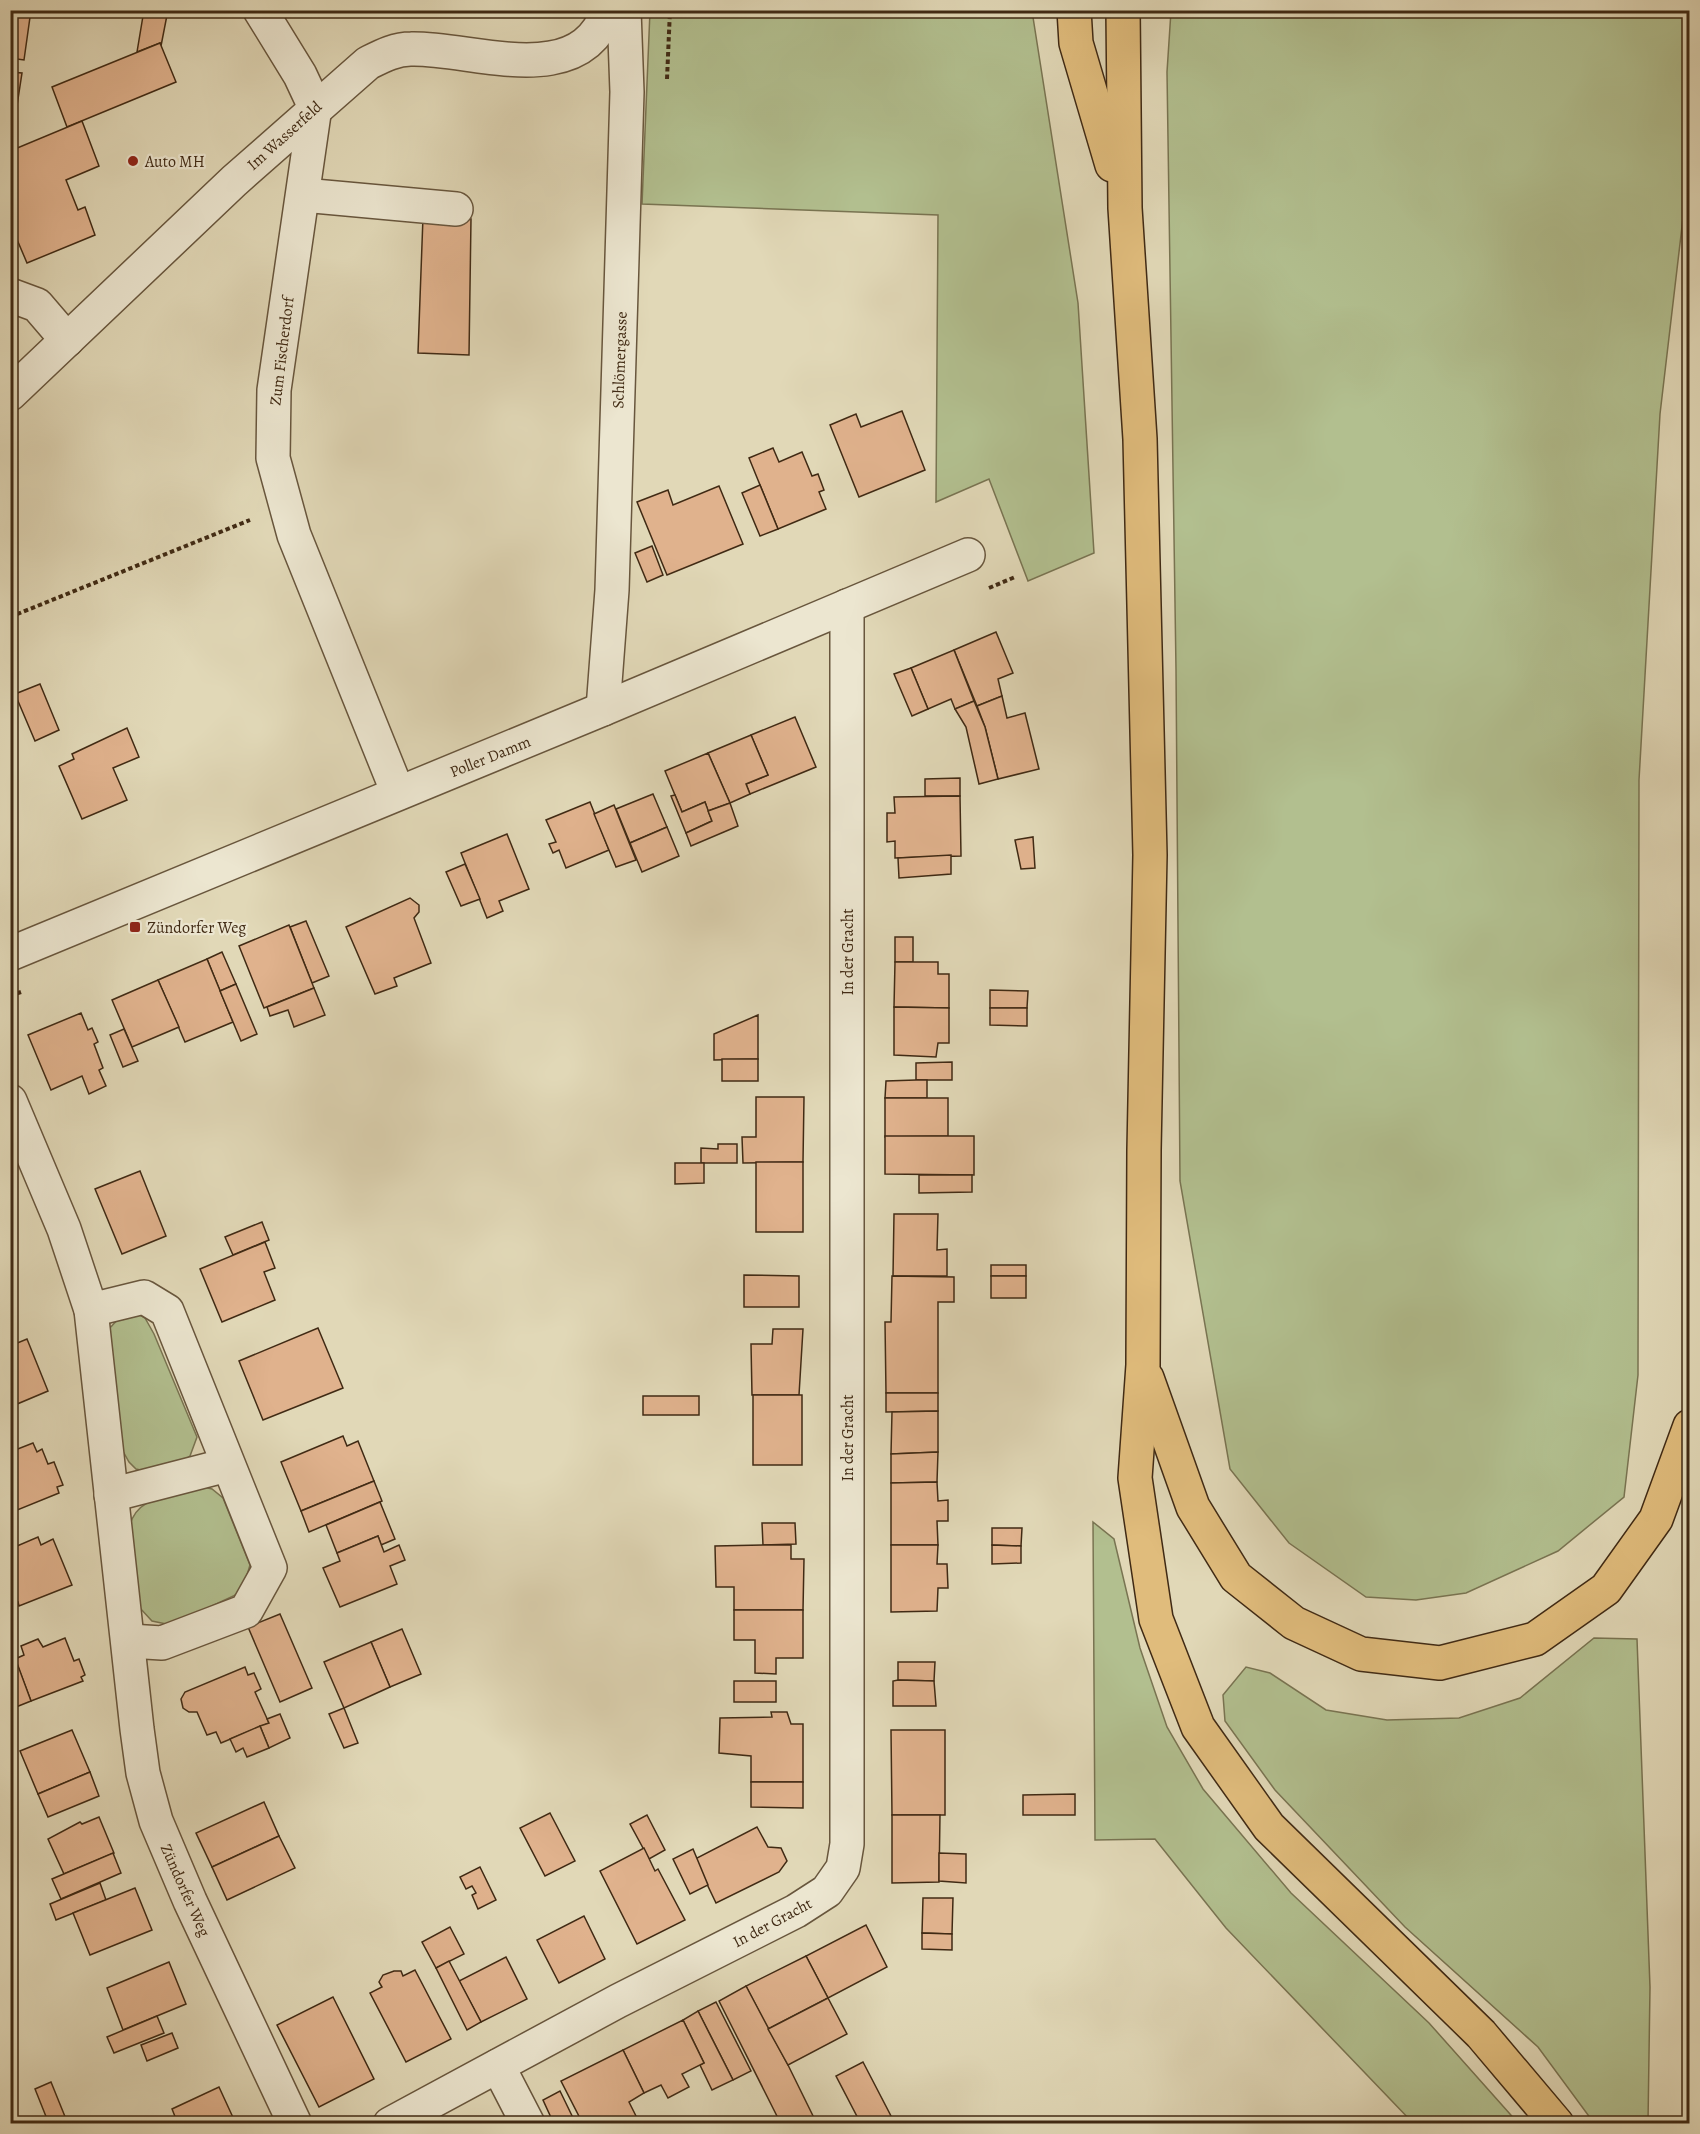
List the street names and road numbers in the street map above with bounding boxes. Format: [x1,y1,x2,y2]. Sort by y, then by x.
street label: Im Wasserfeld [242,96,327,175]
street label: Zum Fischerdorf [264,293,300,407]
street label: Schlömergasse [607,311,633,409]
street label: Poller Damm [447,731,534,783]
street label: In der Gracht [837,909,859,996]
street label: In der Gracht [837,1395,859,1482]
street label: Zündorfer Weg [155,1841,215,1940]
street label: In der Gracht [729,1893,816,1953]

